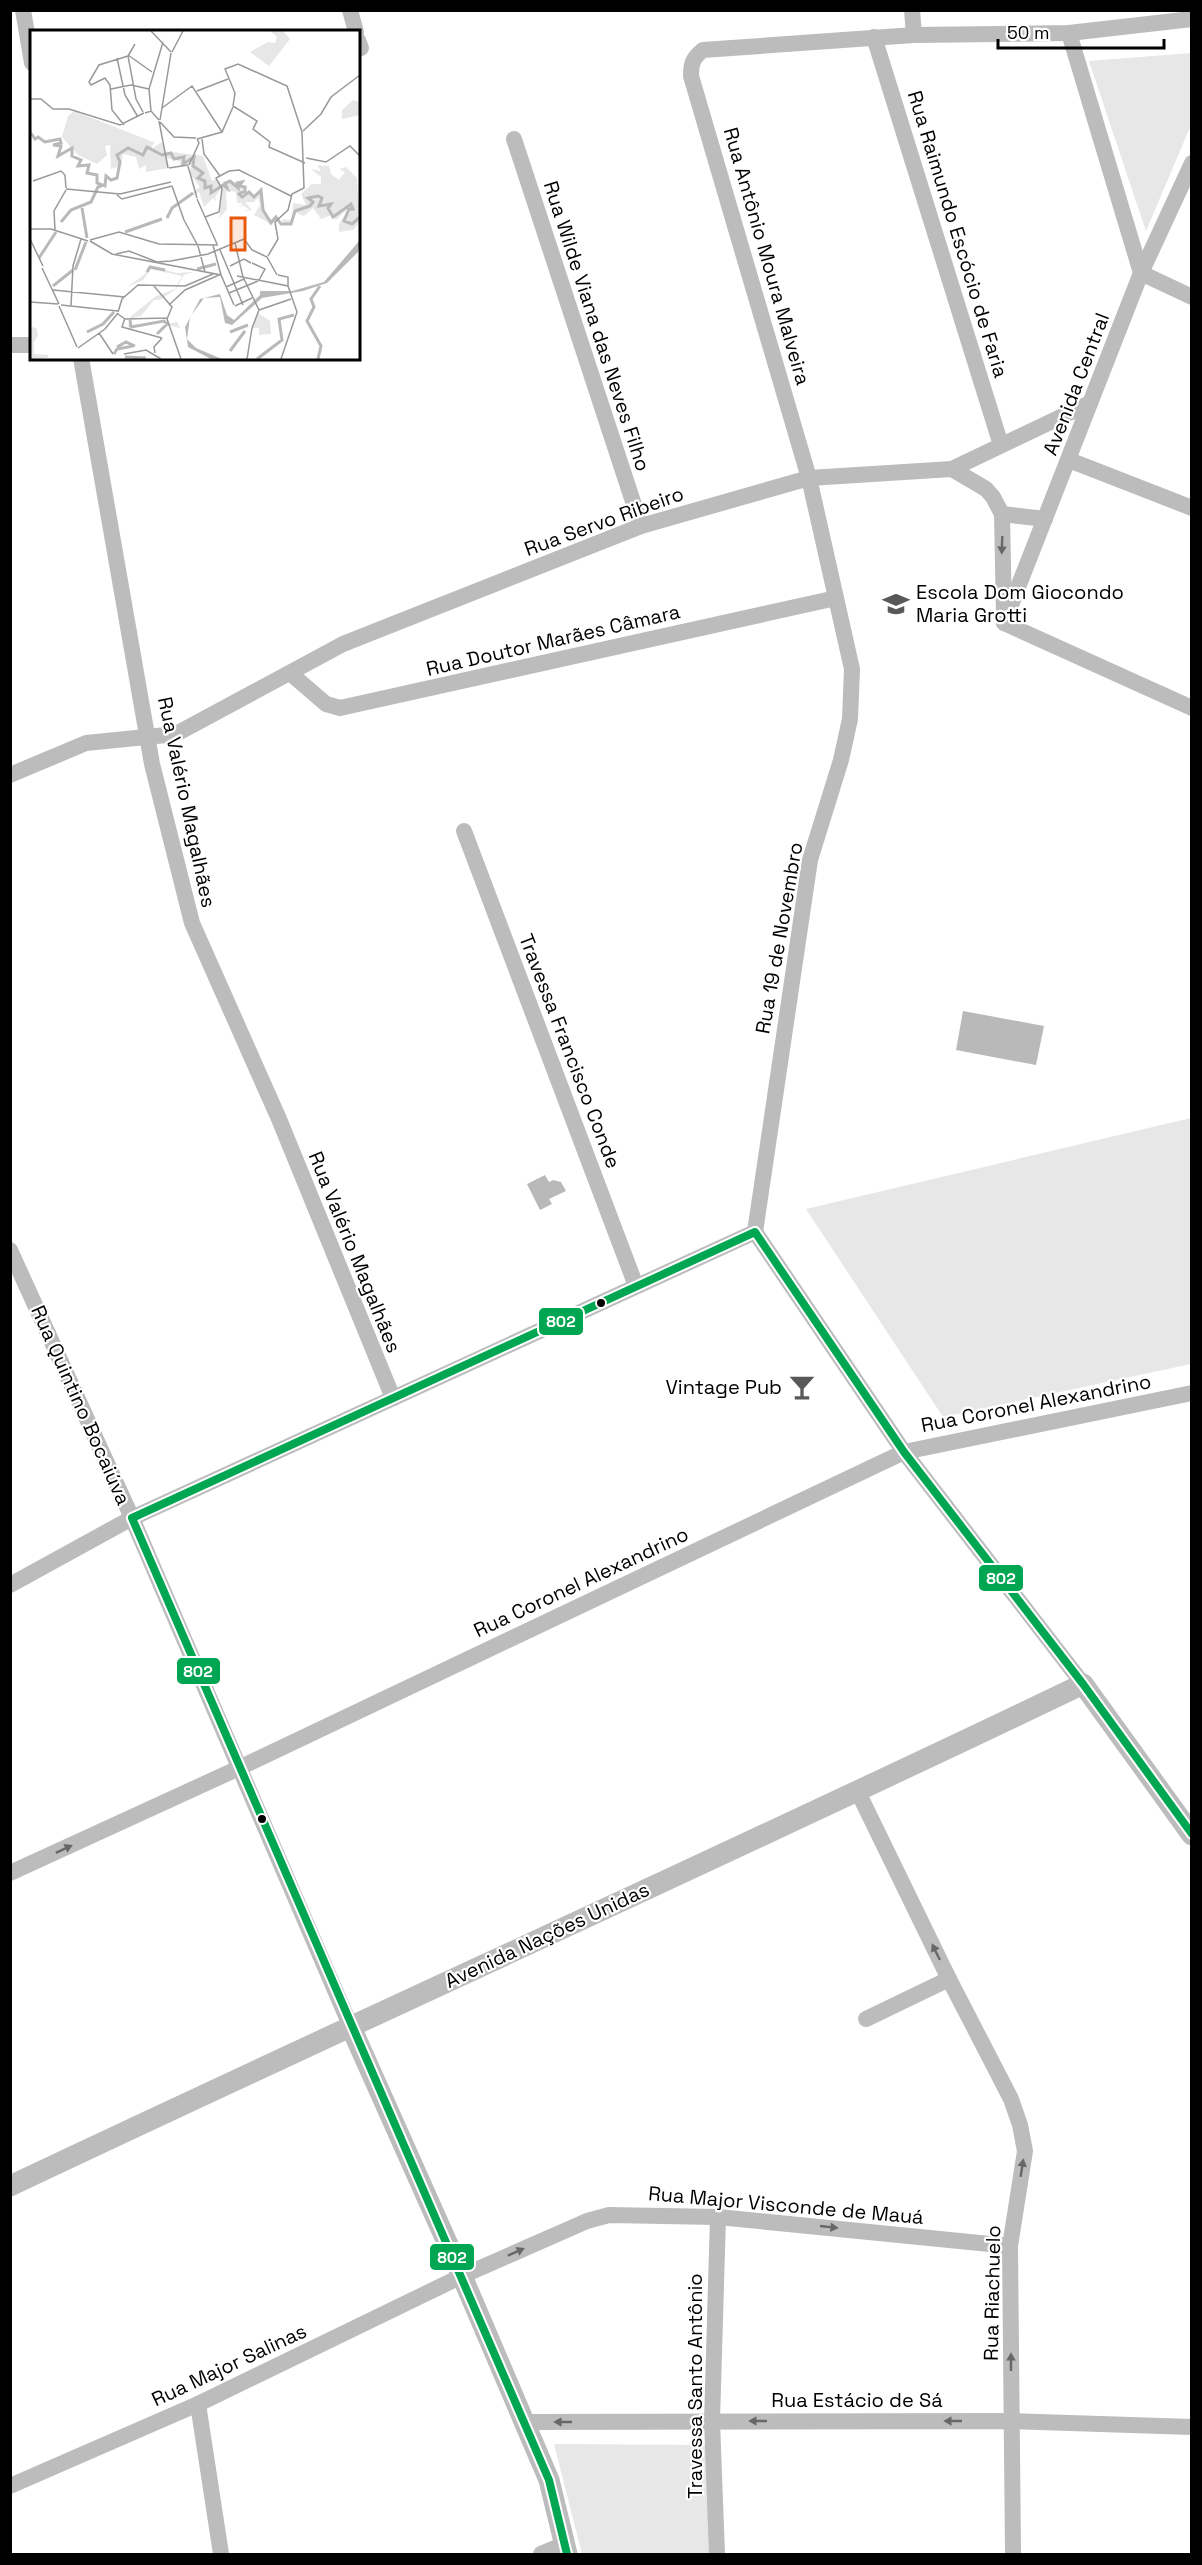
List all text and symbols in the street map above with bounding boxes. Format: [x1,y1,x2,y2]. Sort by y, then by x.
scale bar [998,12,1164,50]
text: 50 m [1007,21,1049,44]
inset map [30,30,360,360]
street label: Rua Raimundo Escócio de Faria [902,87,1014,381]
street label: Rua Antônio Moura Malveira [718,124,816,388]
street label: Rua Wilde Viana das Neves Filho [538,178,656,474]
street label: Avenida Central [1037,309,1115,459]
street label: Rua Servo Ribeiro [521,480,687,562]
one-way arrow [998,536,1007,555]
place label: Escola Dom Giocondo Maria Grotti [916,579,1124,628]
school or university icon: Escola Dom Giocondo Maria Grotti [881,589,911,619]
street label: Rua Doutor Marães Câmara [424,598,682,682]
street label: Rua Valério Magalhães [152,694,222,910]
street label: Rua 19 de Novembro [749,840,809,1036]
street label: Travessa Francisco Conde [513,930,627,1172]
street label: Rua Valério Magalhães [303,1148,407,1356]
unlabelled marker [595,1297,607,1309]
street label: Rua Quintino Bocaiúva [25,1301,137,1509]
line badge: 802 [538,1307,584,1336]
text: 802 [546,1311,576,1332]
street label: Rua Coronel Alexandrino [919,1368,1153,1438]
bar icon: Vintage Pub [787,1372,817,1402]
place label: Vintage Pub [665,1374,782,1400]
street label: Rua Coronel Alexandrino [469,1521,693,1643]
line badge: 802 [978,1564,1024,1592]
text: 802 [986,1568,1016,1589]
line badge: 802 [176,1657,221,1685]
text: 802 [183,1661,213,1682]
unlabelled marker [256,1813,268,1825]
one-way arrow [55,1844,72,1853]
street label: Avenida Nações Unidas [441,1876,653,1994]
one-way arrow [931,1943,940,1960]
one-way arrow [1018,2159,1027,2178]
street label: Rua Major Visconde de Mauá [647,2180,925,2230]
one-way arrow [820,2222,839,2232]
street label: Rua Riachuelo [978,2225,1006,2361]
line badge: 802 [429,2243,475,2271]
text: 802 [437,2247,467,2268]
one-way arrow [507,2247,525,2256]
street label: Travessa Santo Antônio [682,2273,708,2499]
street label: Rua Major Salinas [147,2318,311,2412]
one-way arrow [1006,2353,1016,2372]
street label: Rua Estácio de Sá [771,2387,943,2413]
one-way arrow [749,2416,768,2426]
one-way arrow [944,2416,963,2426]
one-way arrow [554,2417,573,2427]

